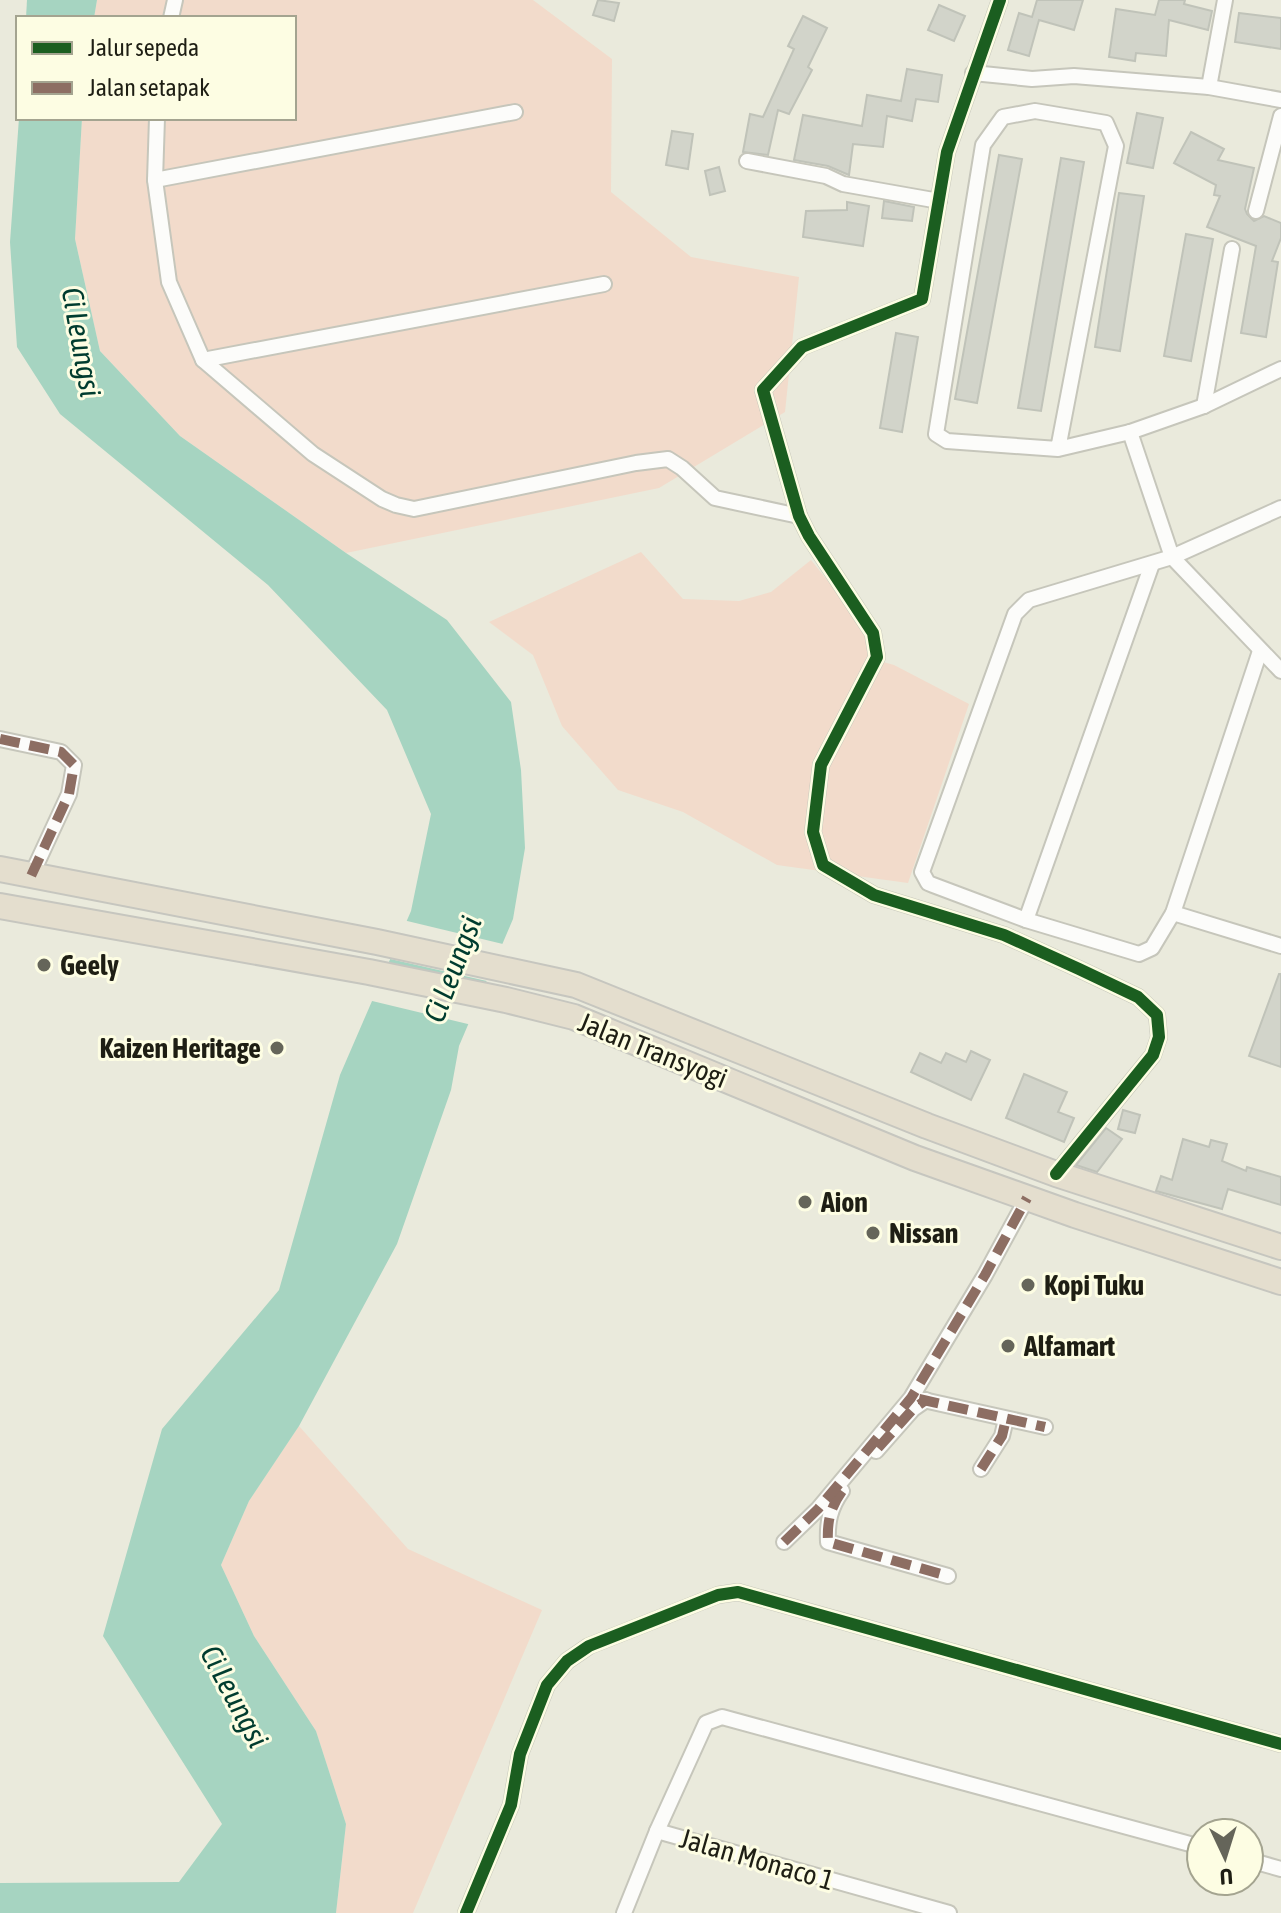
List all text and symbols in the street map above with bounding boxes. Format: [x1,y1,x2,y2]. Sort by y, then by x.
legend [16,16,296,120]
text: Jalur sepeda [88,34,199,61]
text: Jalan setapak [88,74,210,101]
water label: Ci Leungsi [56,285,108,399]
water label: Ci Leungsi [416,911,488,1027]
place label: Geely [60,949,119,981]
marker: Geely [35,956,53,974]
street label: Jalan Transyogi [574,1006,732,1094]
place label: Kaizen Heritage [99,1032,261,1064]
marker: Kaizen Heritage [268,1039,286,1057]
place label: Aion [820,1186,868,1218]
marker: Aion [796,1193,814,1211]
place label: Nissan [889,1217,958,1249]
marker: Nissan [864,1224,882,1242]
place label: Kopi Tuku [1044,1269,1144,1301]
marker: Kopi Tuku [1019,1276,1037,1294]
place label: Alfamart [1023,1330,1115,1362]
marker: Alfamart [999,1337,1017,1355]
water label: Ci Leungsi [194,1639,276,1753]
north arrow [1185,1817,1265,1897]
street label: Jalan Monaco 1 [676,1822,838,1896]
text: U [1219,1864,1234,1890]

